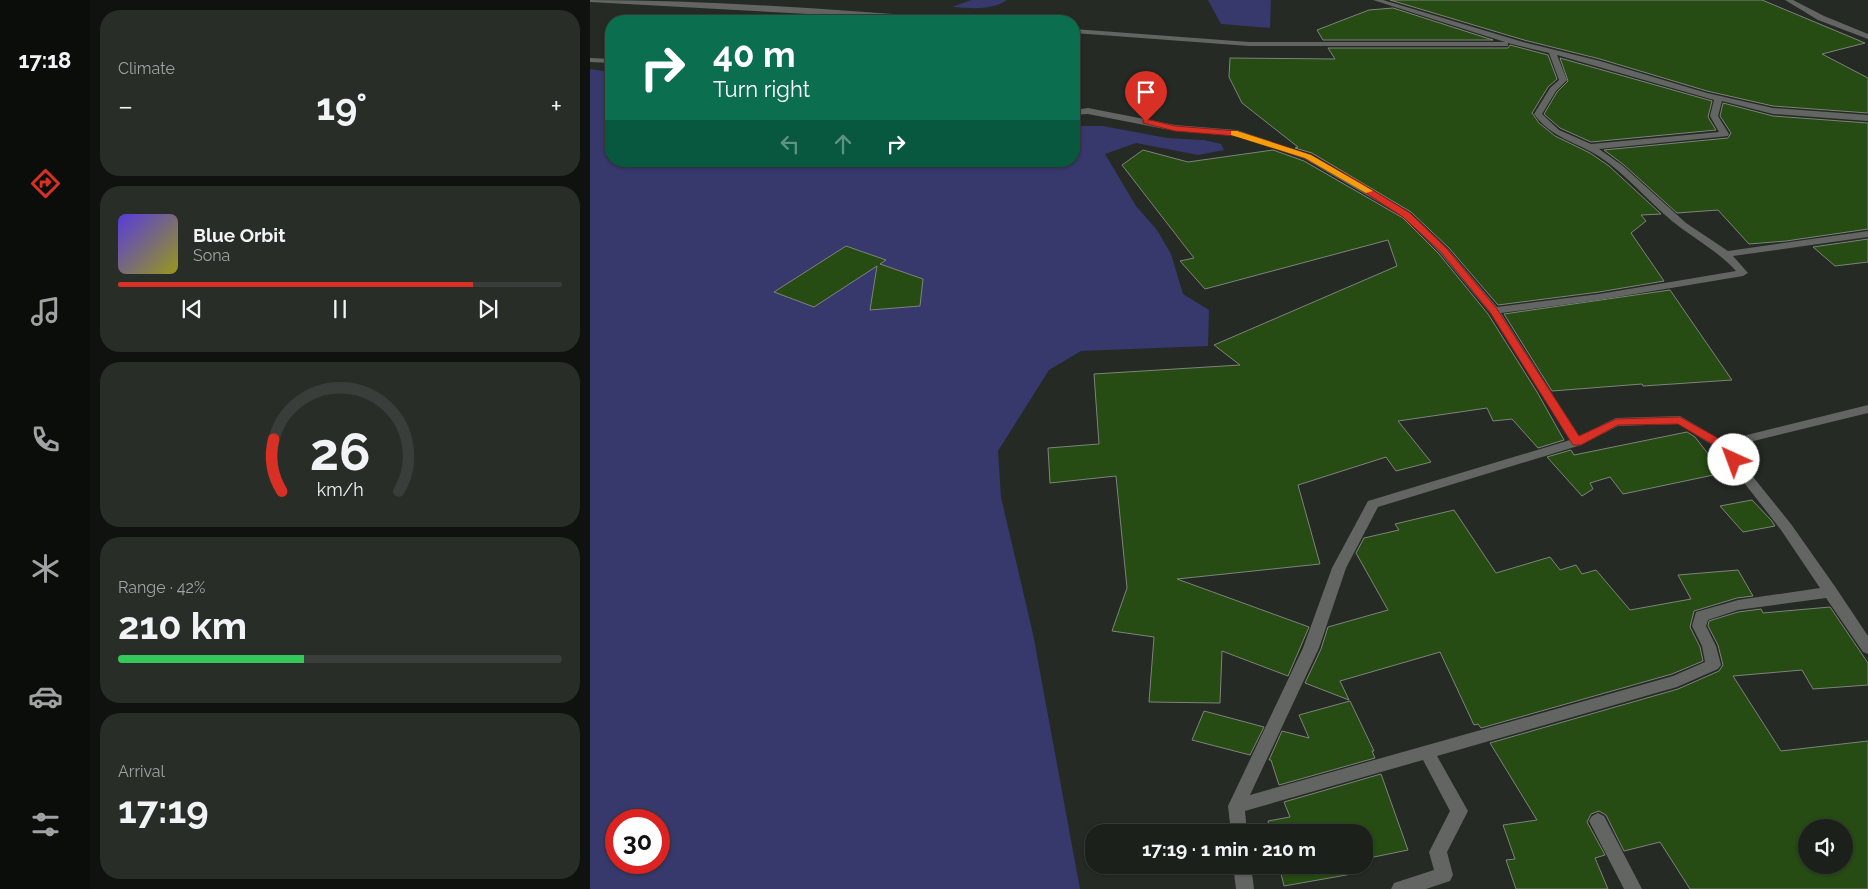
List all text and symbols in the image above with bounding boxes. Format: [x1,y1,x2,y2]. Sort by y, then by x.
text: 40 m [713,34,795,75]
icon: right [630,35,695,100]
text: 17:18 [19,47,71,73]
text: Climate [118,59,175,78]
pin [1125,71,1167,122]
text: Turn right [713,76,810,102]
icon: arrive [1132,78,1160,106]
text: 19° [316,84,367,129]
text: − [118,90,133,123]
text: + [550,90,562,123]
icon: left [776,130,804,158]
icon: ahead [829,130,857,158]
icon: right [882,130,910,158]
icon: directions [28,166,63,201]
text: Blue Orbit [193,224,285,246]
text: Sona [193,246,230,265]
icon: music [28,294,63,329]
icon: previous [178,295,206,323]
icon: pause [326,295,354,323]
icon: next [474,295,502,323]
text: 26 [310,421,370,482]
icon: phone [28,422,63,457]
position arrow [1707,433,1759,485]
text: km/h [316,479,364,500]
icon: climate [28,551,63,586]
text: Range · 42% [118,578,205,597]
text: 210 km [118,603,247,648]
icon: car [28,679,63,714]
text: Arrival [118,762,165,781]
text: 17:19 [118,787,209,832]
icon: filters [28,807,63,842]
speed limit sign: 30 [605,809,670,874]
map controls [1798,819,1853,874]
button: sound [1798,819,1853,874]
text: 17:19 · 1 min · 210 m [1142,838,1316,860]

